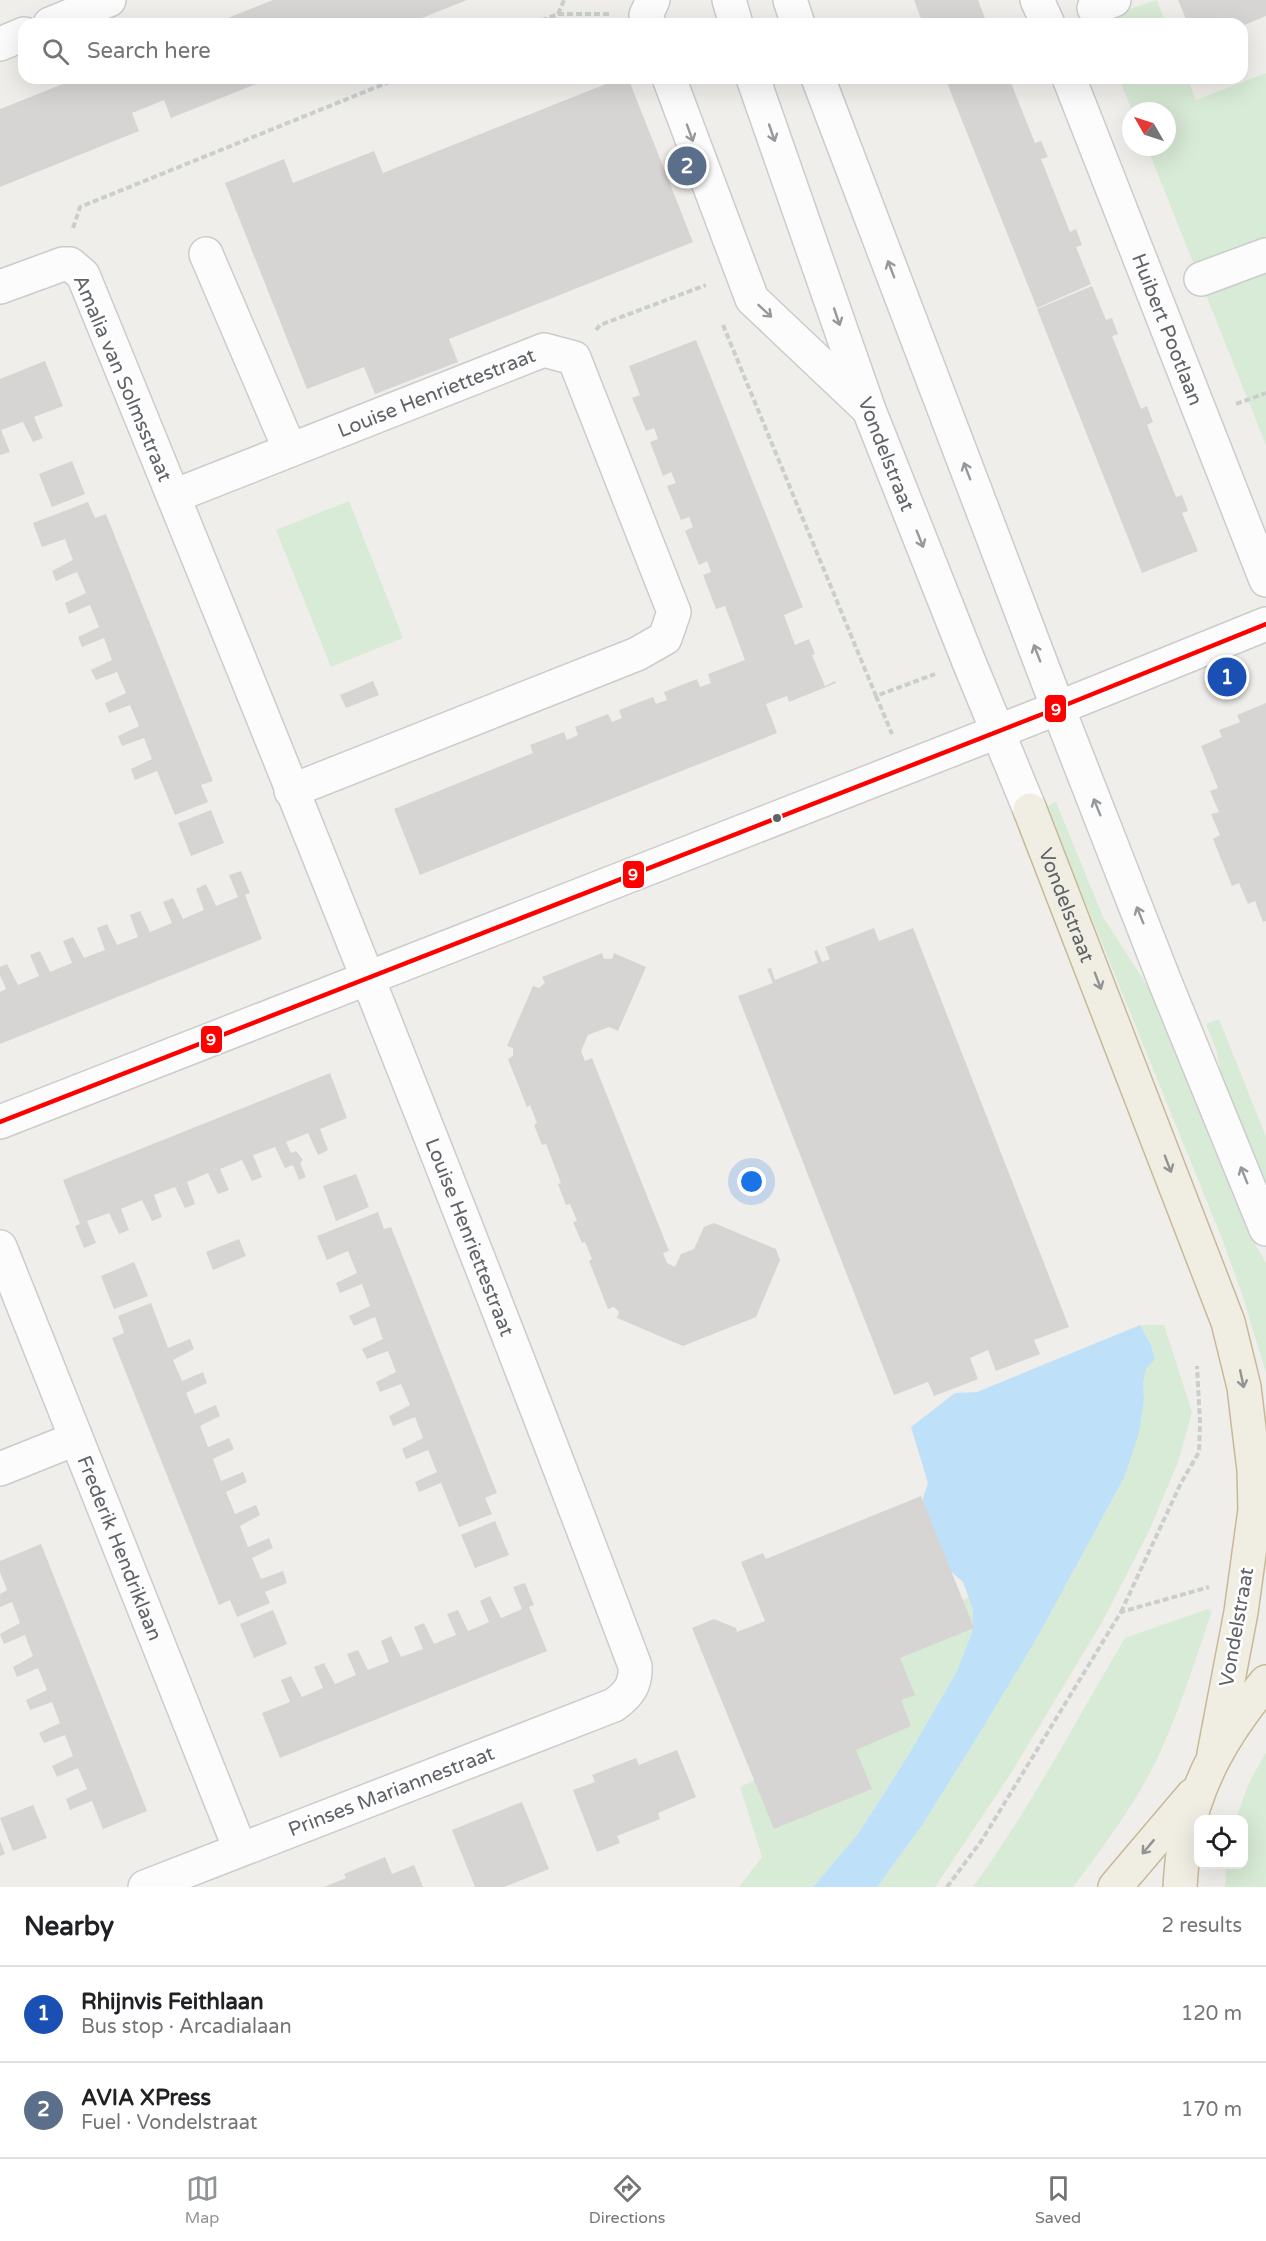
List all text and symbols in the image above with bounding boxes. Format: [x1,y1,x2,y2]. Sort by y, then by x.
search box [18,18,1248,84]
icon: search [39,35,72,68]
text: Search here [87,38,211,64]
north arrow [1122,102,1176,156]
one-way arrow [685,123,696,142]
one-way arrow [768,123,779,142]
pin: 2 [668,144,706,188]
street label: Huibert Pootlaan [1126,250,1207,409]
one-way arrow [884,260,895,279]
street label: Amalia van Solmsstraat [68,272,177,486]
one-way arrow [757,304,772,318]
one-way arrow [832,307,843,326]
street label: Louise Henriettestraat [334,343,539,443]
street label: Vondelstraat [852,394,919,515]
one-way arrow [961,462,972,481]
one-way arrow [915,529,926,548]
one-way arrow [1030,644,1041,663]
pin: 1 [1208,654,1246,700]
line badge: 9 [1044,694,1067,723]
text: 9 [1051,700,1061,720]
one-way arrow [1091,798,1102,817]
unlabelled marker [771,812,783,824]
street label: Vondelstraat [1033,845,1099,966]
line badge: 9 [622,860,645,889]
text: 9 [628,865,638,885]
one-way arrow [1134,906,1145,925]
one-way arrow [1093,972,1104,990]
line badge: 9 [200,1025,223,1054]
text: 9 [206,1030,216,1050]
street label: Louise Henriettestraat [419,1135,519,1340]
one-way arrow [1163,1154,1174,1172]
one-way arrow [1238,1166,1249,1185]
your location [737,1167,766,1196]
one-way arrow [1237,1369,1248,1388]
street label: Frederik Hendriklaan [71,1452,167,1644]
street label: Vondelstraat [1215,1565,1259,1689]
street label: Prinses Mariannestraat [285,1741,498,1842]
map controls [1194,1815,1248,1869]
button: locate [1194,1815,1248,1869]
one-way arrow [1142,1839,1155,1855]
text: Nearby [24,1911,114,1942]
text: 2 results [1162,1914,1242,1938]
text: Rhijnvis Feithlaan [81,1989,264,2015]
text: 1 [37,2002,50,2026]
text: 120 m [1181,2002,1242,2026]
text: Bus stop · Arcadialaan [81,2015,292,2039]
text: AVIA XPress [81,2085,211,2111]
text: 2 [37,2098,50,2122]
text: 170 m [1181,2098,1242,2122]
text: Fuel · Vondelstraat [81,2111,257,2135]
tab: Map [185,2172,219,2228]
tab: Directions [589,2172,665,2228]
tab: Saved [1035,2172,1081,2228]

